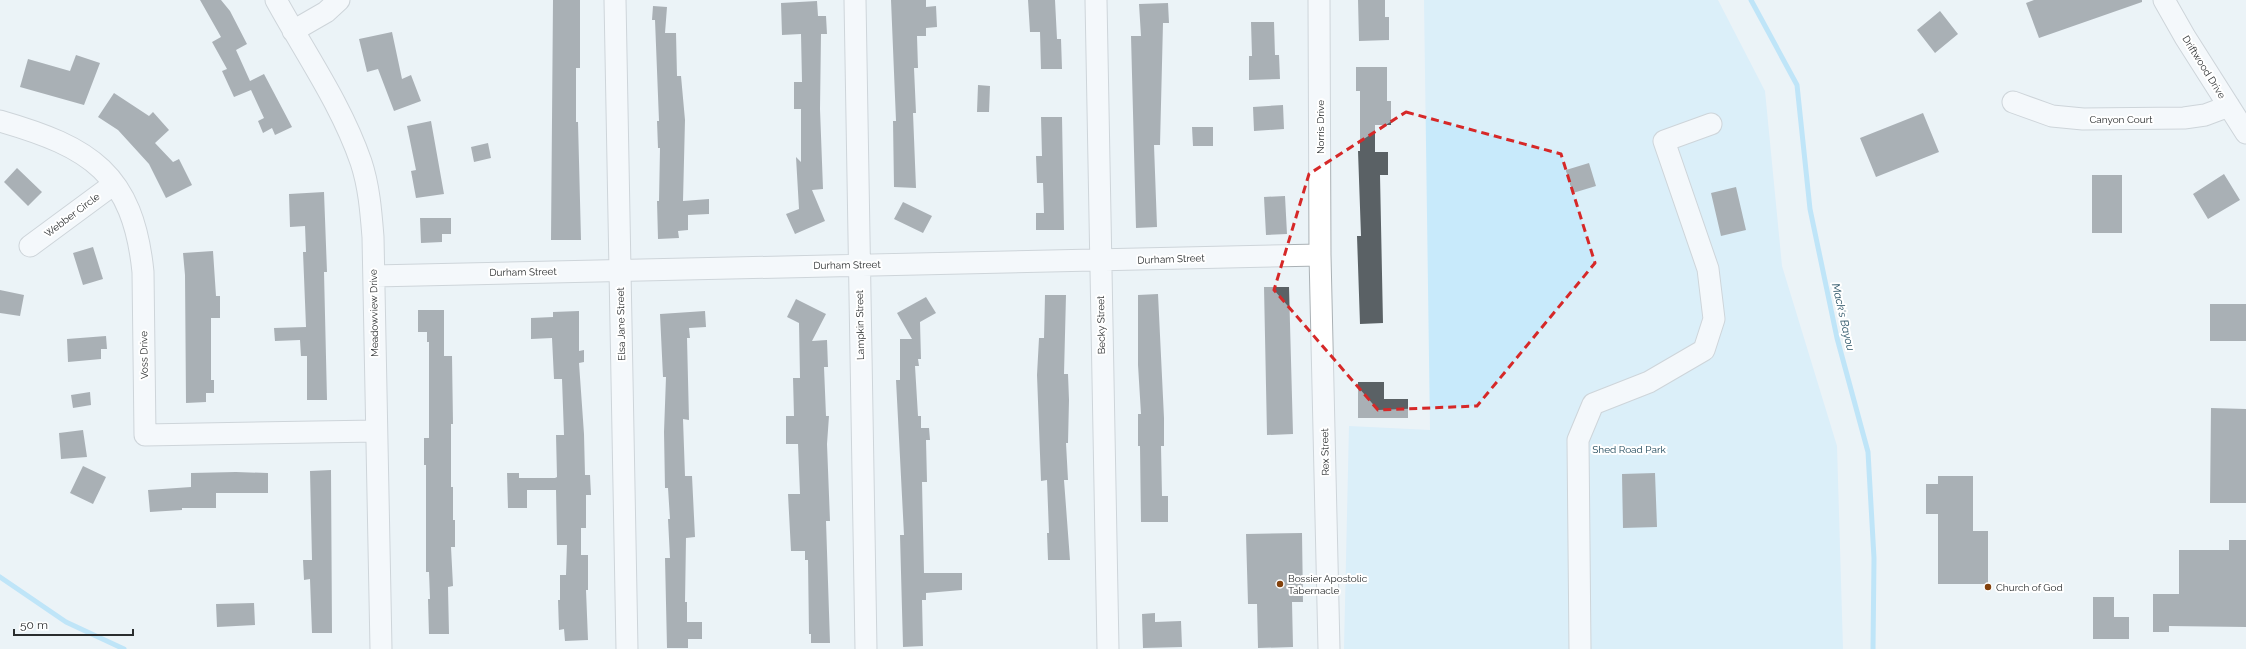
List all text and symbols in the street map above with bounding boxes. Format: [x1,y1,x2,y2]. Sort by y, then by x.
street label: Driftwood Drive [2180,34,2228,101]
street label: Norris Drive [1315,100,1326,154]
street label: Canyon Court [2089,114,2153,125]
street label: Webber Circle [42,191,102,239]
street label: Durham Street [1137,252,1205,266]
street label: Durham Street [813,259,881,271]
street label: Durham Street [489,266,557,278]
street label: Meadowview Drive [368,269,380,357]
water label: Mack's Bayou [1829,282,1857,352]
street label: Elsa Jane Street [615,287,627,361]
street label: Lampkin Street [854,289,866,360]
street label: Becky Street [1095,295,1107,354]
street label: Voss Drive [138,331,150,379]
street label: Rex Street [1319,428,1331,476]
park label: Shed Road Park [1592,444,1666,455]
place label: Bossier Apostolic Tabernacle [1288,573,1368,596]
marker: Bossier Apostolic Tabernacle [1275,579,1285,589]
marker: Church of God [1983,582,1993,592]
place label: Church of God [1996,582,2063,593]
scale bar [14,611,133,637]
text: 50 m [20,618,48,632]

